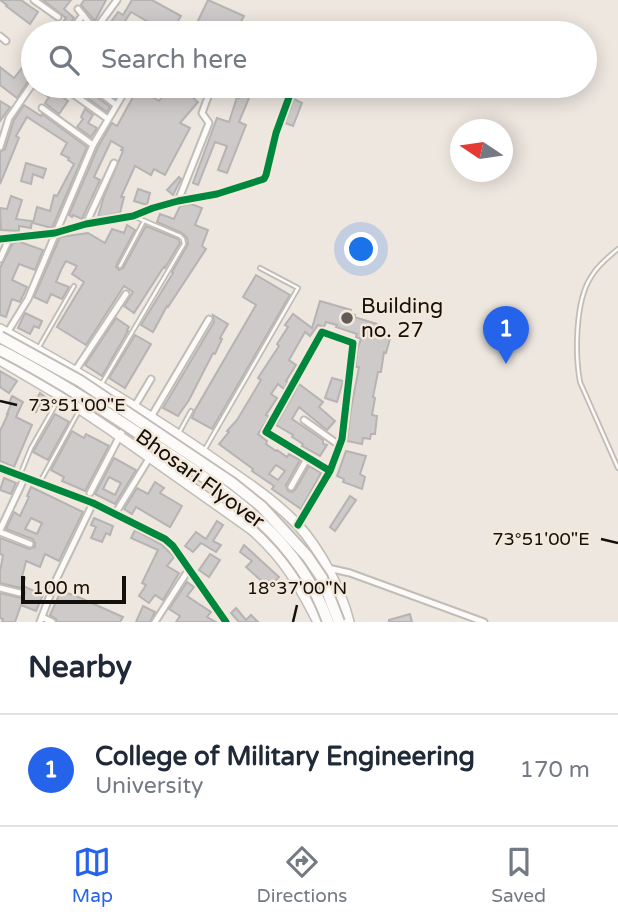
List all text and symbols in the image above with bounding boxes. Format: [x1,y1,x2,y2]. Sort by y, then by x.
search box [21,21,597,98]
icon: search [45,41,83,79]
text: Search here [101,44,247,75]
north arrow [450,119,513,182]
your location [344,232,378,266]
place label: Building no. 27 [361,294,443,343]
pin: 1 [483,306,529,364]
marker: Building no. 27 [339,310,355,326]
text: 73°51'00"E [28,394,126,416]
street label: Bhosari Flyover [131,424,269,534]
text: 73°51'00"E [492,528,590,550]
scale bar [21,573,126,605]
text: 100 m [32,577,90,599]
text: 18°37'00"N [247,577,347,599]
text: Nearby [28,649,132,686]
text: College of Military Engineering [95,741,475,772]
text: 1 [44,756,58,784]
text: 170 m [520,756,590,784]
text: University [95,772,203,800]
tab: Map [72,843,113,907]
tab: Directions [257,843,348,907]
tab: Saved [491,843,546,907]

